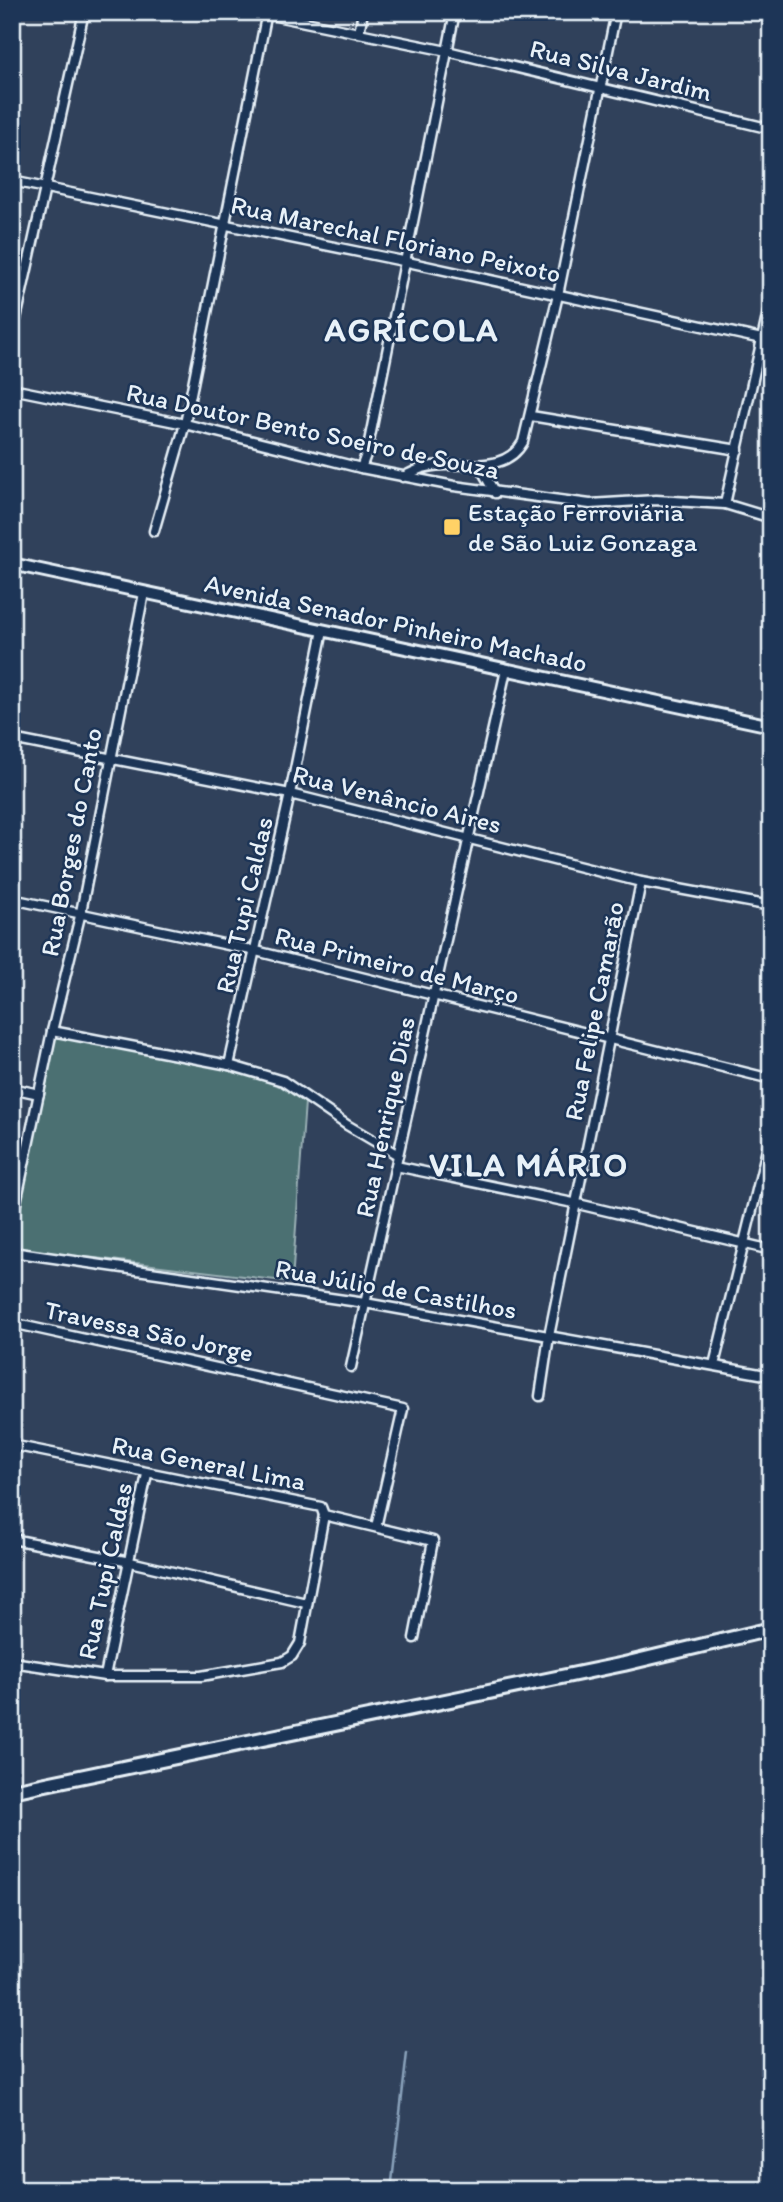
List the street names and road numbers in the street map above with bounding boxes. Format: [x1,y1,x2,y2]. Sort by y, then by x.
street label: Rua Silva Jardim [527,32,715,108]
street label: Rua Marechal Floriano Peixoto [228,188,564,290]
street label: Rua Doutor Bento Soeiro de Souza [123,376,503,486]
street label: Avenida Senador Pinheiro Machado [202,567,590,679]
street label: Rua Borges do Canto [33,725,109,959]
street label: Rua Venâncio Aires [289,758,505,840]
street label: Rua Tupi Caldas [208,814,280,996]
street label: Rua Felipe Camarão [557,899,631,1123]
street label: Rua Primeiro de Março [271,919,523,1011]
street label: Rua Henrique Dias [348,1014,422,1220]
street label: Rua Júlio de Castilhos [273,1252,519,1326]
street label: Travessa São Jorge [42,1293,256,1369]
street label: Rua General Lima [109,1428,309,1498]
street label: Rua Tupi Caldas [71,1480,139,1662]

